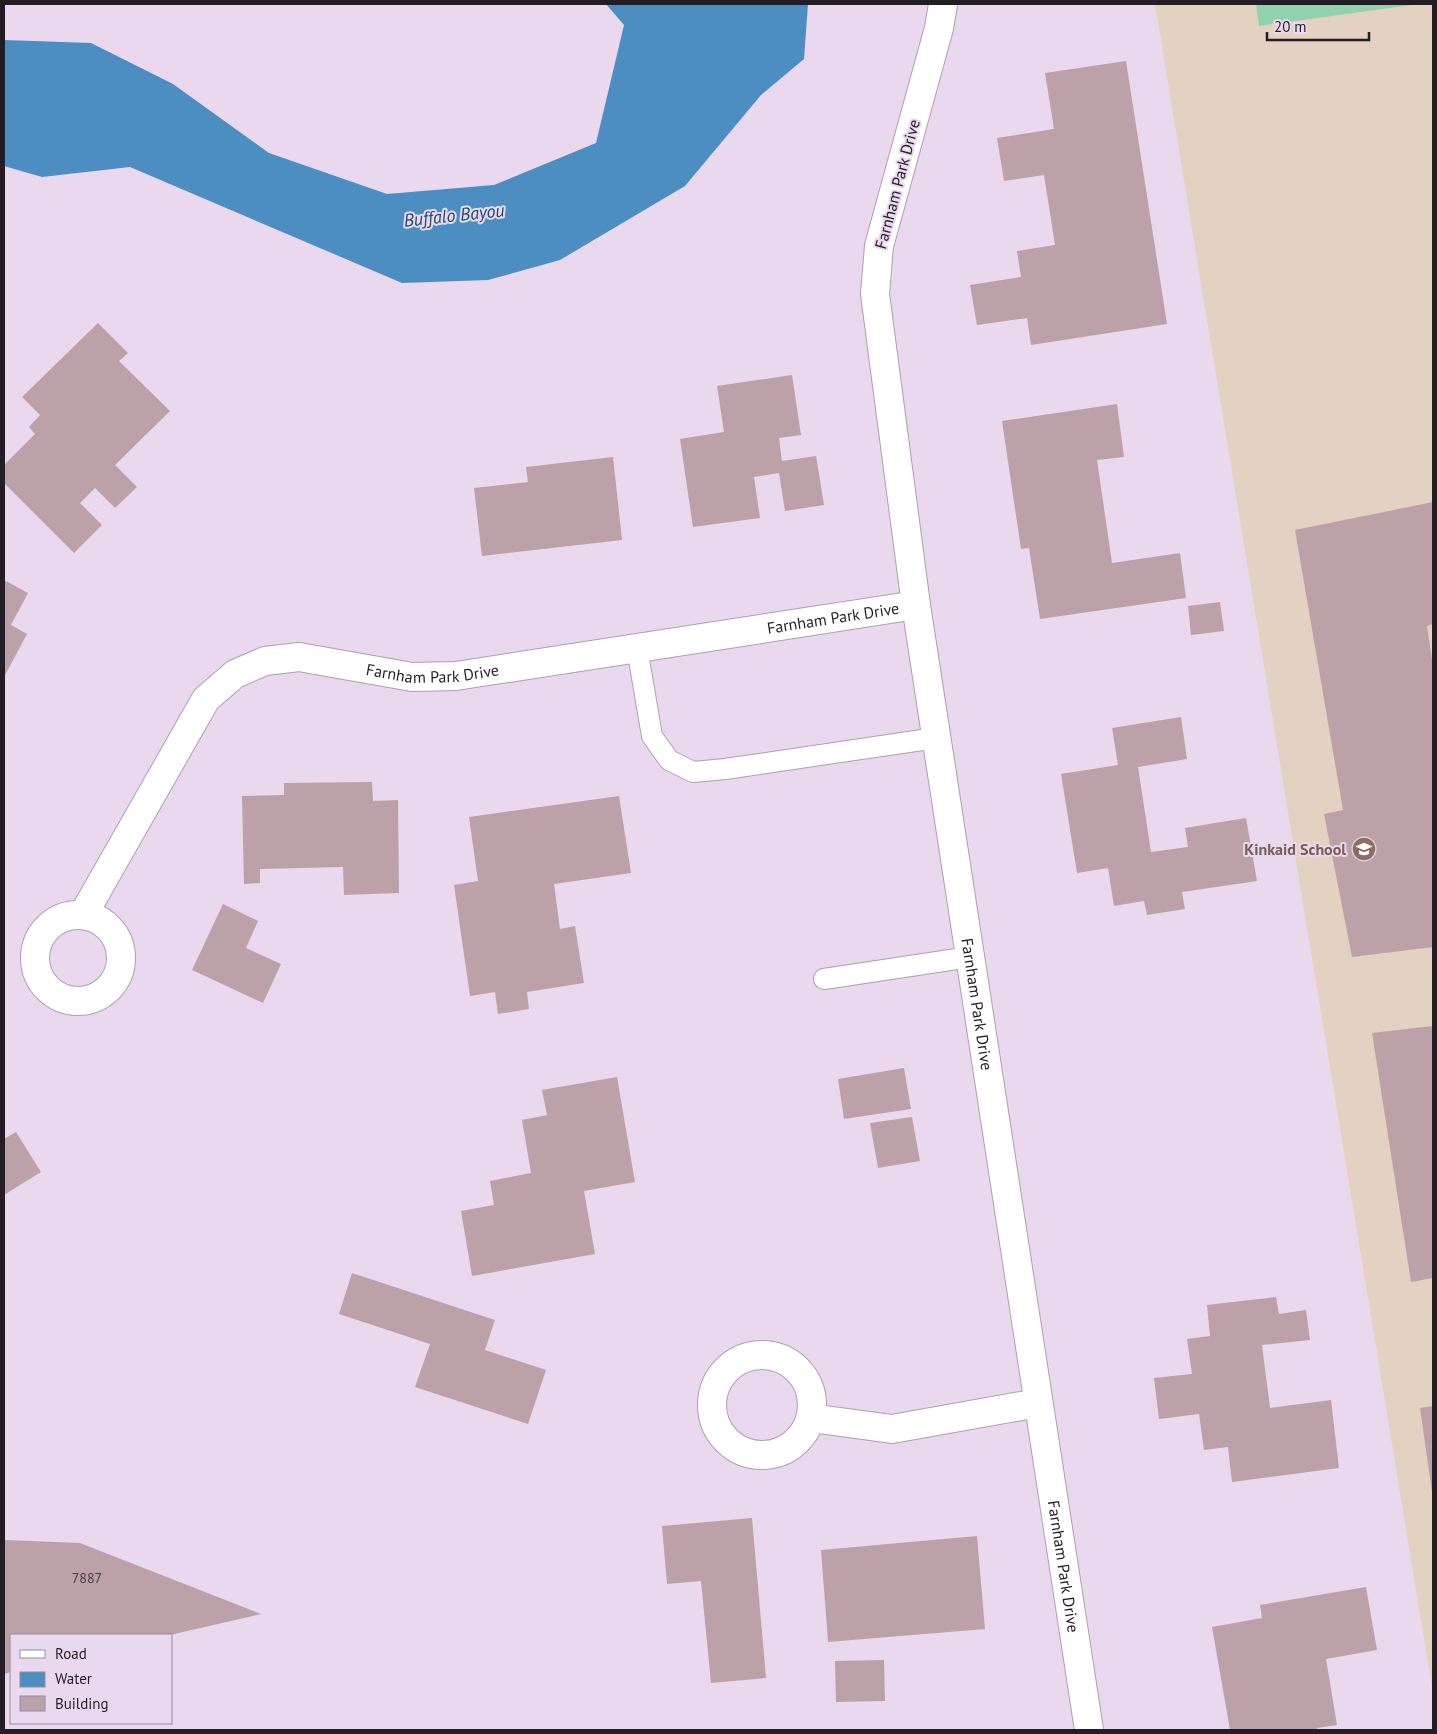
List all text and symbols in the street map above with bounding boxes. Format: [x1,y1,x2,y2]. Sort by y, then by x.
scale bar [1267,10,1370,42]
text: 20 m [1274,17,1307,36]
street label: Farnham Park Drive [870,117,924,251]
water label: Buffalo Bayou [402,198,506,232]
street label: Farnham Park Drive [765,598,901,638]
street label: Farnham Park Drive [365,659,500,687]
school or university icon: Kinkaid School [1351,836,1377,862]
place label: Kinkaid School [1244,839,1346,859]
street label: Farnham Park Drive [957,936,997,1072]
street label: Farnham Park Drive [1044,1499,1084,1634]
house number: 7887 [72,1569,102,1587]
legend [10,1634,172,1724]
text: Road [55,1644,87,1663]
text: Water [55,1669,92,1688]
text: Building [55,1694,109,1713]

